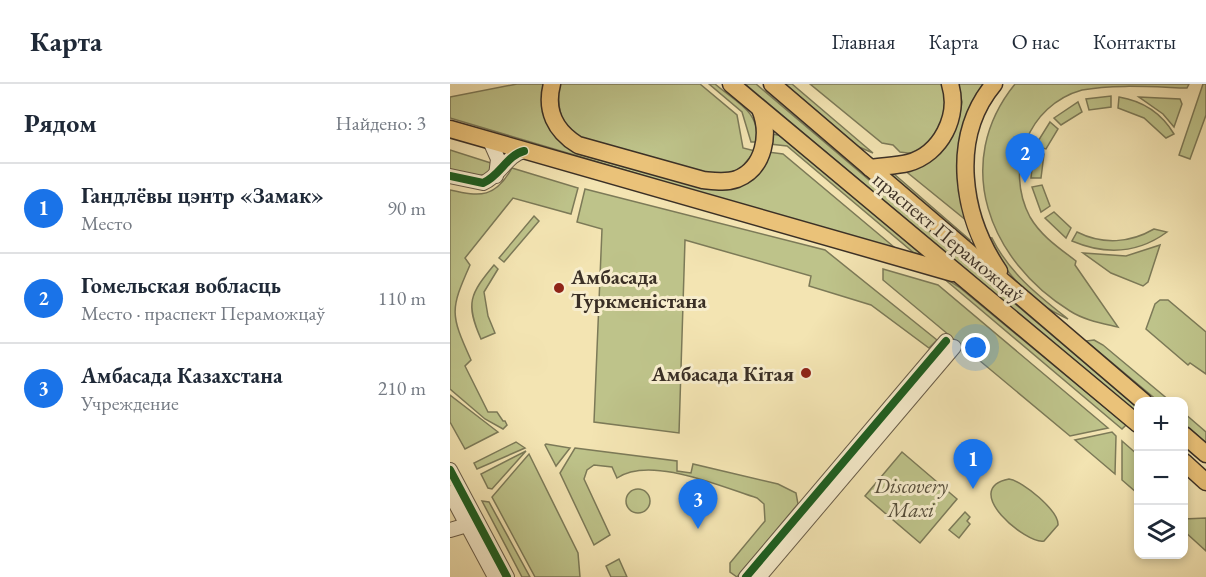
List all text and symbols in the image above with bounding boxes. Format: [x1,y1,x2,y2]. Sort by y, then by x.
text: Карта [30,23,102,59]
text: Главная [831,28,895,55]
text: Карта [928,28,979,55]
text: О нас [1012,28,1060,55]
text: Контакты [1093,28,1176,55]
text: Рядом [24,106,97,140]
text: Найдено: 3 [335,110,426,136]
pin: 2 [1006,134,1044,183]
street label: праспект Пераможцаў [868,166,1031,309]
text: Гандлёвы цэнтр «Замак» [81,181,324,210]
text: 1 [38,195,49,221]
text: 90 m [387,195,426,221]
text: Место [81,210,132,236]
place label: Амбасада Туркменістана [570,263,707,314]
text: Гомельская вобласць [81,271,281,300]
marker: Амбасада Туркменістана [552,281,566,295]
text: 2 [38,285,49,311]
text: 110 m [378,285,426,311]
text: Место · праспект Пераможцаў [81,300,325,326]
your location [961,333,990,362]
place label: Амбасада Кітая [650,360,794,387]
text: Амбасада Казахстана [81,361,283,390]
marker: Амбасада Кітая [799,366,813,380]
text: 3 [38,375,49,401]
text: 210 m [378,375,426,401]
text: Учреждение [81,390,179,416]
map controls [1134,397,1188,559]
button: + [1134,397,1188,451]
pin: 1 [954,440,992,489]
button: − [1134,451,1188,505]
park label: Discovery Maxi [873,472,949,523]
pin: 3 [678,480,718,529]
button: layers [1134,505,1188,559]

